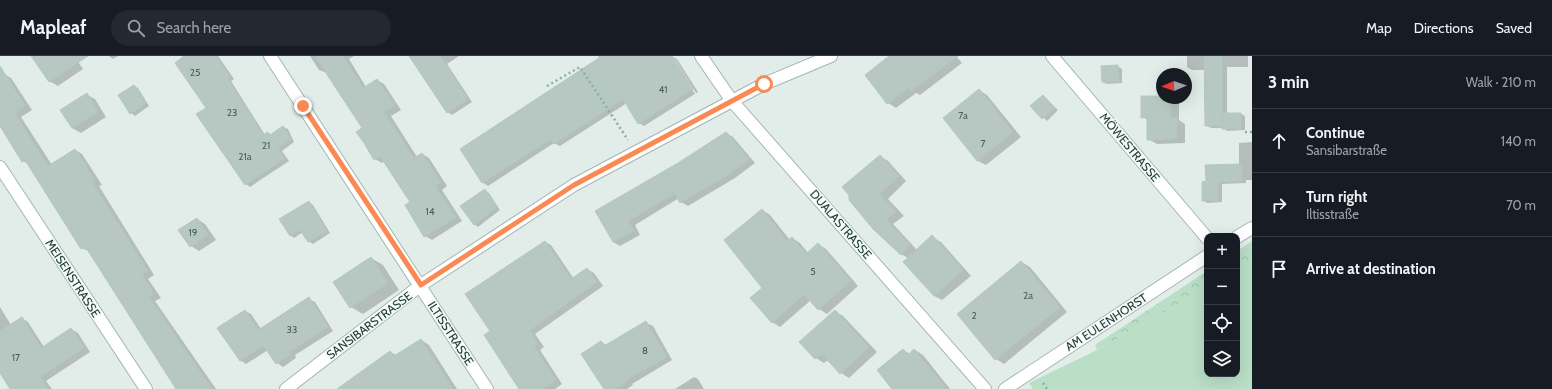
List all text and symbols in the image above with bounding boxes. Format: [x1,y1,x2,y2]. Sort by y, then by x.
search box [111,10,391,46]
text: Mapleaf [20,16,87,39]
icon: search [125,17,147,39]
text: Search here [157,19,231,37]
text: Map [1366,19,1392,37]
text: Directions [1414,19,1474,37]
text: Saved [1496,19,1532,37]
house number: 25 [190,66,200,79]
north arrow [1156,68,1192,104]
text: 3 min [1268,72,1309,92]
text: Walk · 210 m [1466,74,1536,90]
route start [755,75,773,93]
house number: 41 [658,83,668,96]
route end [294,97,312,115]
house number: 23 [227,106,237,119]
house number: 7a [958,109,968,122]
street label: MÖWESTRASSE [1097,109,1163,185]
text: Continue [1306,124,1365,142]
icon: ahead [1268,130,1290,152]
text: 140 m [1501,133,1536,149]
house number: 7 [980,137,986,150]
house number: 21 [262,139,270,152]
text: Sansibarstraße [1306,142,1387,158]
house number: 21a [238,150,252,163]
street label: DUALASTRASSE [807,186,875,262]
text: Turn right [1306,188,1367,206]
icon: right [1268,194,1290,216]
text: 70 m [1506,197,1536,213]
house number: 14 [425,205,435,218]
text: Iltisstraße [1306,206,1359,222]
house number: 19 [189,226,198,239]
map controls [1204,233,1240,377]
button: + [1204,233,1240,269]
street label: MEISENSTRASSE [42,236,104,320]
icon: arrive [1268,258,1290,280]
text: Arrive at destination [1306,260,1436,278]
house number: 5 [810,265,816,278]
button: − [1204,269,1240,305]
street label: SANSIBARSTRASSE [323,288,415,362]
house number: 2a [1023,289,1033,302]
street label: AM EULENHORST [1062,290,1150,354]
street label: ILTISSTRASSE [425,298,477,368]
button: locate [1204,305,1240,341]
house number: 2 [971,309,977,322]
house number: 33 [287,323,297,336]
button: layers [1204,341,1240,377]
house number: 8 [642,344,648,357]
house number: 17 [12,351,20,364]

